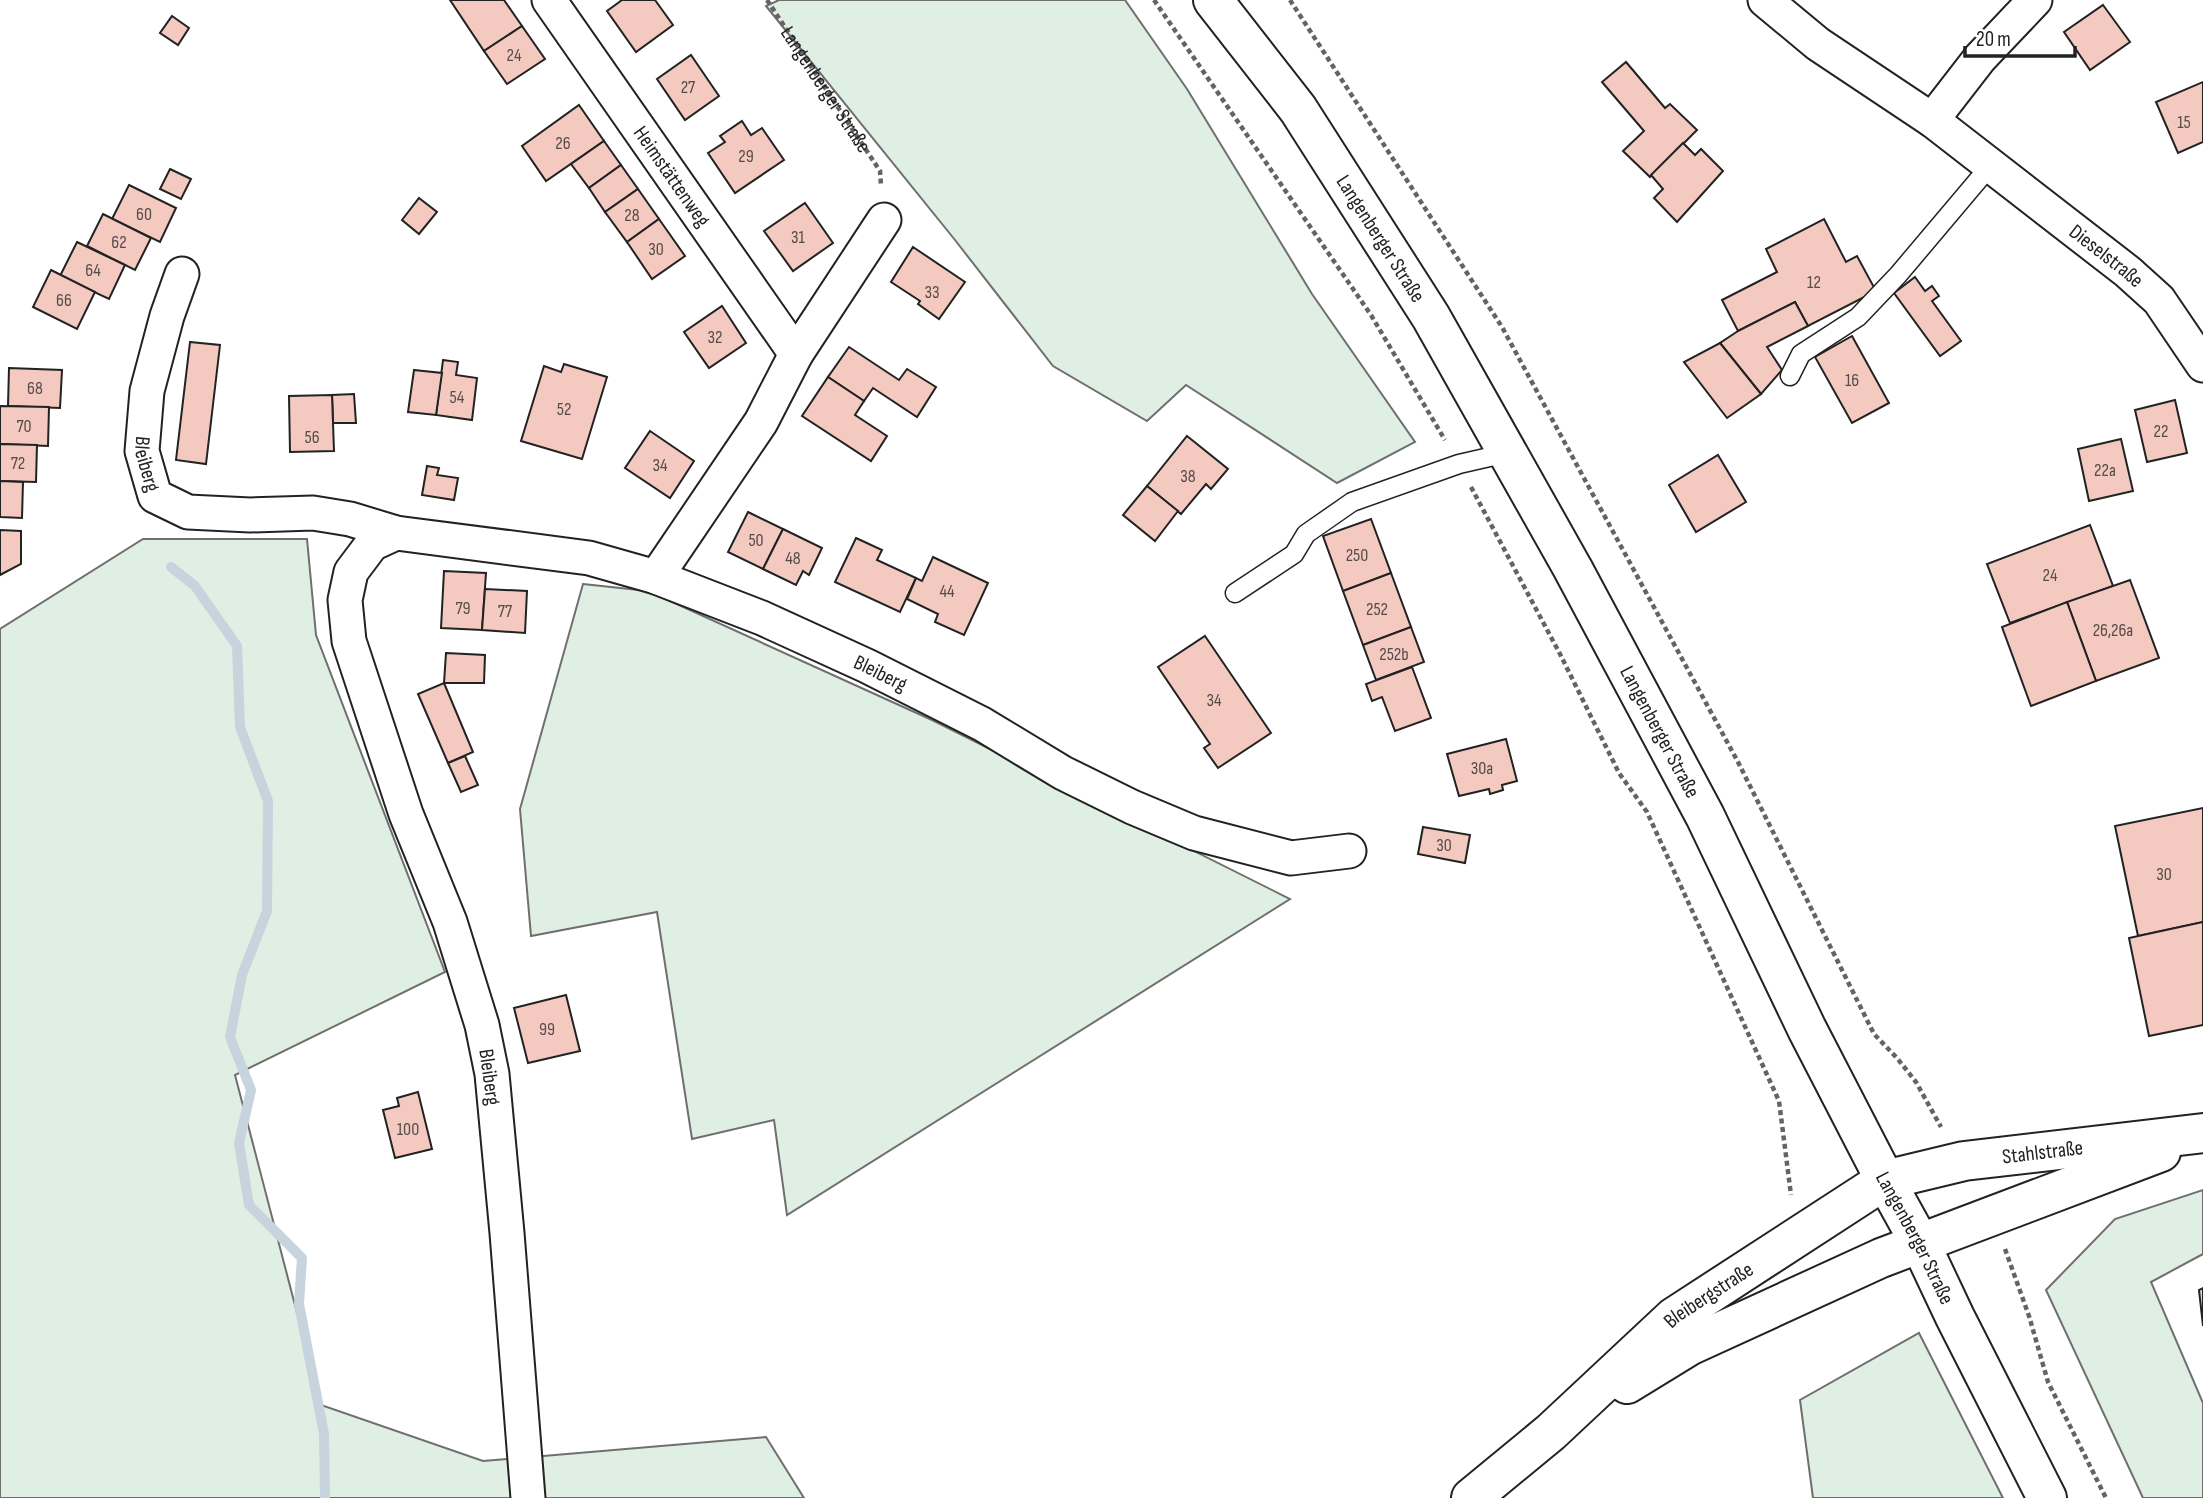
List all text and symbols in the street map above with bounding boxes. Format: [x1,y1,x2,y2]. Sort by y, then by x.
scale bar [1965,14,2075,58]
street label: Langenberger Straße [775,22,876,157]
text: 20 m [1976,27,2011,52]
house number: 24 [507,45,522,66]
house number: 27 [681,77,696,98]
house number: 15 [2177,112,2191,133]
street label: Heimstättenweg [628,121,715,232]
house number: 26 [555,133,571,154]
house number: 29 [738,146,754,167]
street label: Langenberger Straße [1331,171,1430,307]
house number: 60 [136,204,152,225]
house number: 28 [624,205,640,226]
street label: Dieselstraße [2064,219,2149,293]
house number: 31 [791,227,806,248]
house number: 62 [111,232,127,253]
house number: 30 [648,239,664,260]
house number: 64 [85,260,101,281]
house number: 12 [1807,272,1821,293]
house number: 33 [924,282,940,303]
house number: 66 [56,290,72,311]
house number: 32 [708,327,722,348]
house number: 16 [1845,370,1859,391]
house number: 68 [27,378,43,399]
house number: 54 [450,387,465,408]
house number: 52 [557,399,571,420]
house number: 70 [16,416,32,437]
house number: 22 [2154,421,2168,442]
house number: 56 [304,427,320,448]
street label: Bleiberg [129,435,165,495]
house number: 72 [11,453,25,474]
house number: 34 [652,455,668,476]
house number: 22a [2094,460,2116,481]
house number: 38 [1180,466,1196,487]
house number: 50 [748,530,764,551]
house number: 250 [1346,545,1368,566]
house number: 48 [785,548,801,569]
house number: 24 [2043,565,2058,586]
house number: 44 [939,581,955,602]
house number: 79 [455,598,471,619]
house number: 252 [1366,599,1388,620]
house number: 77 [498,601,513,622]
house number: 26,26a [2093,620,2133,641]
house number: 252b [1379,644,1409,665]
street label: Bleiberg [850,650,911,697]
street label: Langenberger Straße [1614,662,1705,802]
house number: 34 [1206,690,1222,711]
house number: 30a [1471,758,1493,779]
house number: 30 [1436,835,1452,856]
house number: 30 [2156,864,2172,885]
house number: 99 [539,1019,555,1040]
street label: Bleiberg [473,1047,506,1107]
house number: 100 [397,1119,419,1140]
street label: Stahlstraße [2001,1135,2084,1169]
street label: Langenberger Straße [1870,1168,1959,1309]
street label: Bleibergstraße [1659,1257,1758,1333]

